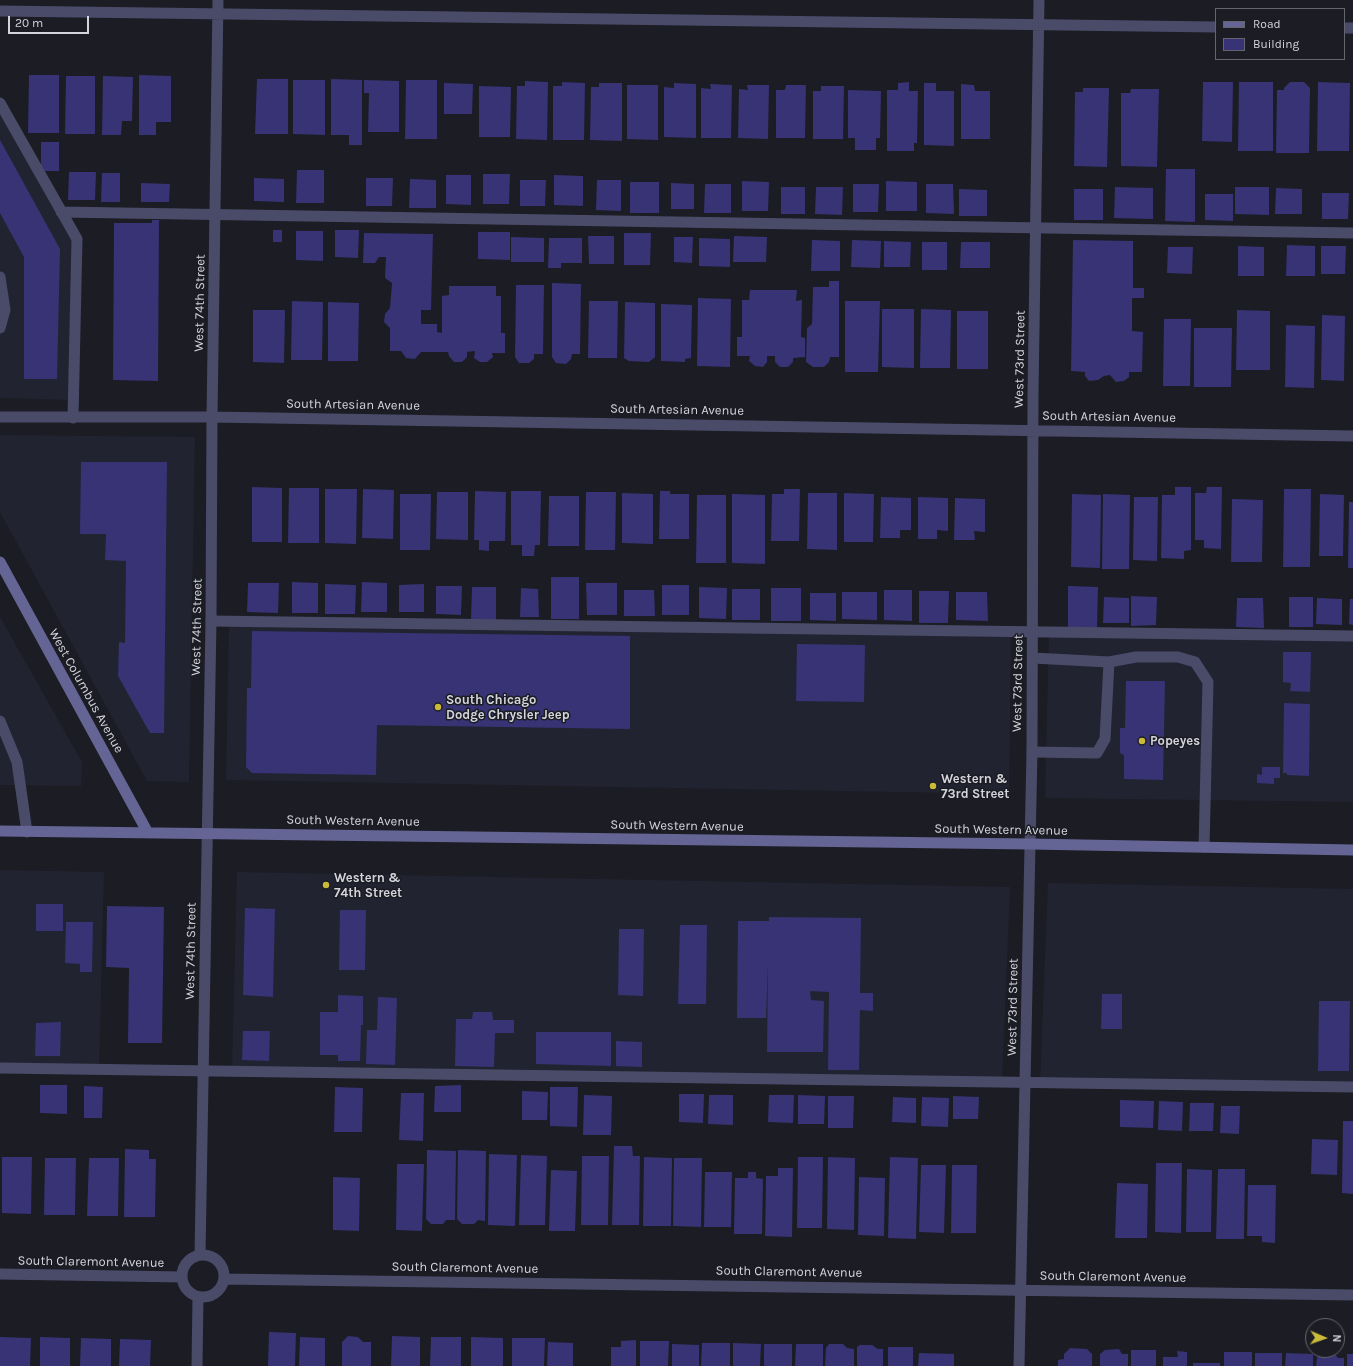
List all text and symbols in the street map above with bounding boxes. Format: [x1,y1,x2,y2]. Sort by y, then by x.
scale bar [10,8,91,34]
legend [1215,8,1345,60]
text: 20 m [15,16,43,30]
text: Road [1253,17,1281,31]
text: Building [1253,37,1299,51]
street label: West 74th Street [191,254,209,352]
street label: West 73rd Street [1011,310,1029,408]
street label: South Artesian Avenue [286,396,420,414]
street label: South Artesian Avenue [610,401,744,419]
street label: South Artesian Avenue [1042,408,1176,426]
street label: West 74th Street [188,578,206,676]
street label: West Columbus Avenue [45,626,127,756]
street label: West 73rd Street [1009,634,1027,732]
place label: South Chicago Dodge Chrysler Jeep [446,692,570,723]
marker: South Chicago Dodge Chrysler Jeep [433,702,443,712]
place label: Popeyes [1150,733,1200,749]
marker: Popeyes [1137,736,1147,746]
place label: Western & 73rd Street [941,771,1009,802]
marker: Western & 73rd Street [928,781,938,791]
street label: South Western Avenue [286,812,420,830]
street label: South Western Avenue [610,817,744,835]
street label: South Western Avenue [934,821,1068,839]
place label: Western & 74th Street [334,870,402,901]
marker: Western & 74th Street [321,880,331,890]
street label: West 74th Street [182,902,200,1000]
street label: West 73rd Street [1004,958,1022,1056]
street label: South Claremont Avenue [18,1253,164,1271]
street label: South Claremont Avenue [392,1259,538,1277]
street label: South Claremont Avenue [716,1263,862,1281]
street label: South Claremont Avenue [1040,1268,1186,1286]
north arrow [1305,1318,1345,1358]
text: N [1330,1334,1343,1343]

